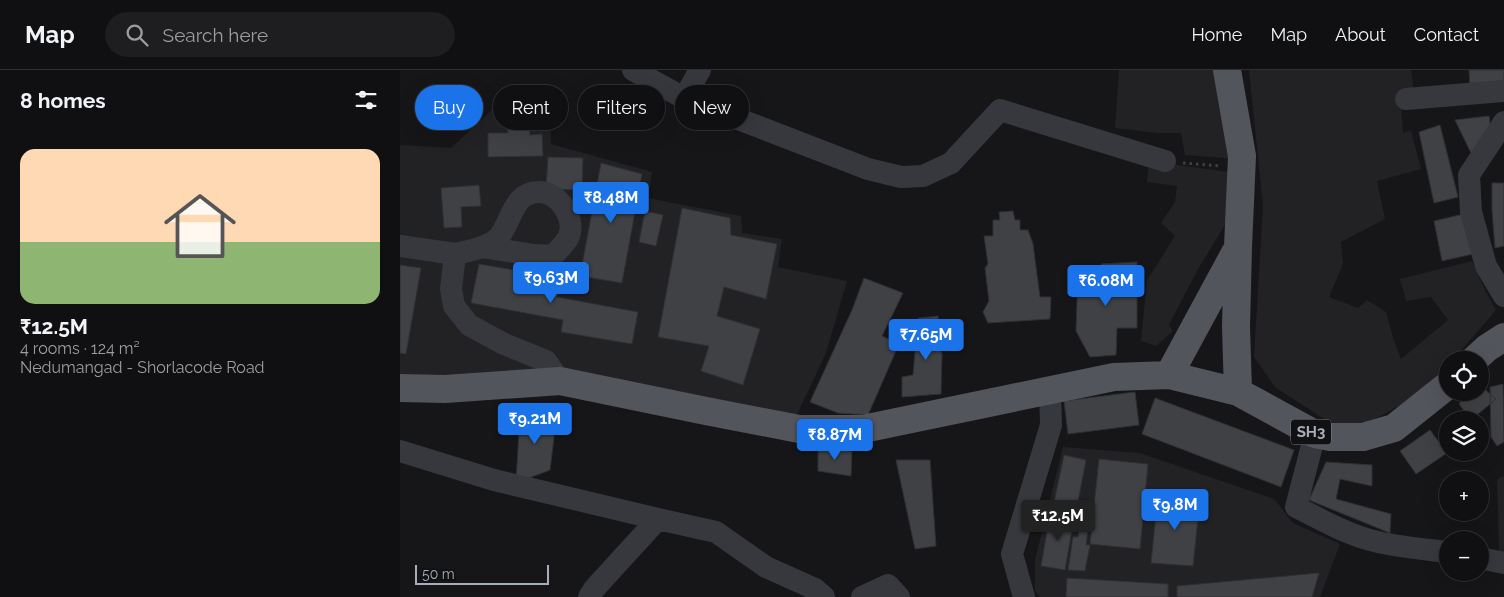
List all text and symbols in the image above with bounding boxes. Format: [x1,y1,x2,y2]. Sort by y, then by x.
search box [105,12,455,57]
text: Map [25,20,75,49]
icon: search [123,21,151,49]
text: Search here [163,24,268,46]
text: Home [1191,24,1242,45]
text: Map [1270,24,1307,45]
text: About [1335,24,1386,45]
text: Contact [1414,24,1479,45]
chip: Buy [415,85,483,130]
chip: Rent [493,85,568,130]
chip: Filters [578,85,665,130]
chip: New [675,85,749,130]
icon: filters [352,86,380,114]
text: 8 homes [20,88,106,113]
icon: home [155,181,245,271]
pin: ₹8.48M [570,182,652,224]
text: ₹8.48M [584,188,638,207]
pin: ₹9.63M [510,262,592,304]
pin: ₹6.08M [1065,264,1147,307]
text: ₹9.63M [524,268,578,287]
text: ₹6.08M [1078,271,1134,290]
text: ₹12.5M [20,314,88,339]
pin: ₹7.65M [885,318,967,361]
text: ₹7.65M [900,325,952,344]
text: 4 rooms · 124 m² [20,339,140,358]
map controls [1439,351,1489,581]
button: locate [1439,351,1489,401]
text: Nedumangad - Shorlacode Road [20,358,265,377]
pin: ₹9.21M [494,402,576,445]
text: ₹9.21M [509,409,561,428]
button: layers [1439,411,1489,461]
pin: ₹8.87M [794,418,876,461]
road number: SH3 [1291,420,1331,444]
text: ₹8.87M [808,425,862,444]
button: + [1439,471,1489,521]
pin: ₹9.8M [1140,488,1210,531]
text: ₹9.8M [1152,495,1198,514]
pin: ₹12.5M [1017,500,1099,542]
text: ₹12.5M [1032,506,1084,525]
button: − [1439,531,1489,581]
scale bar [415,562,549,585]
text: 50 m [422,566,455,582]

